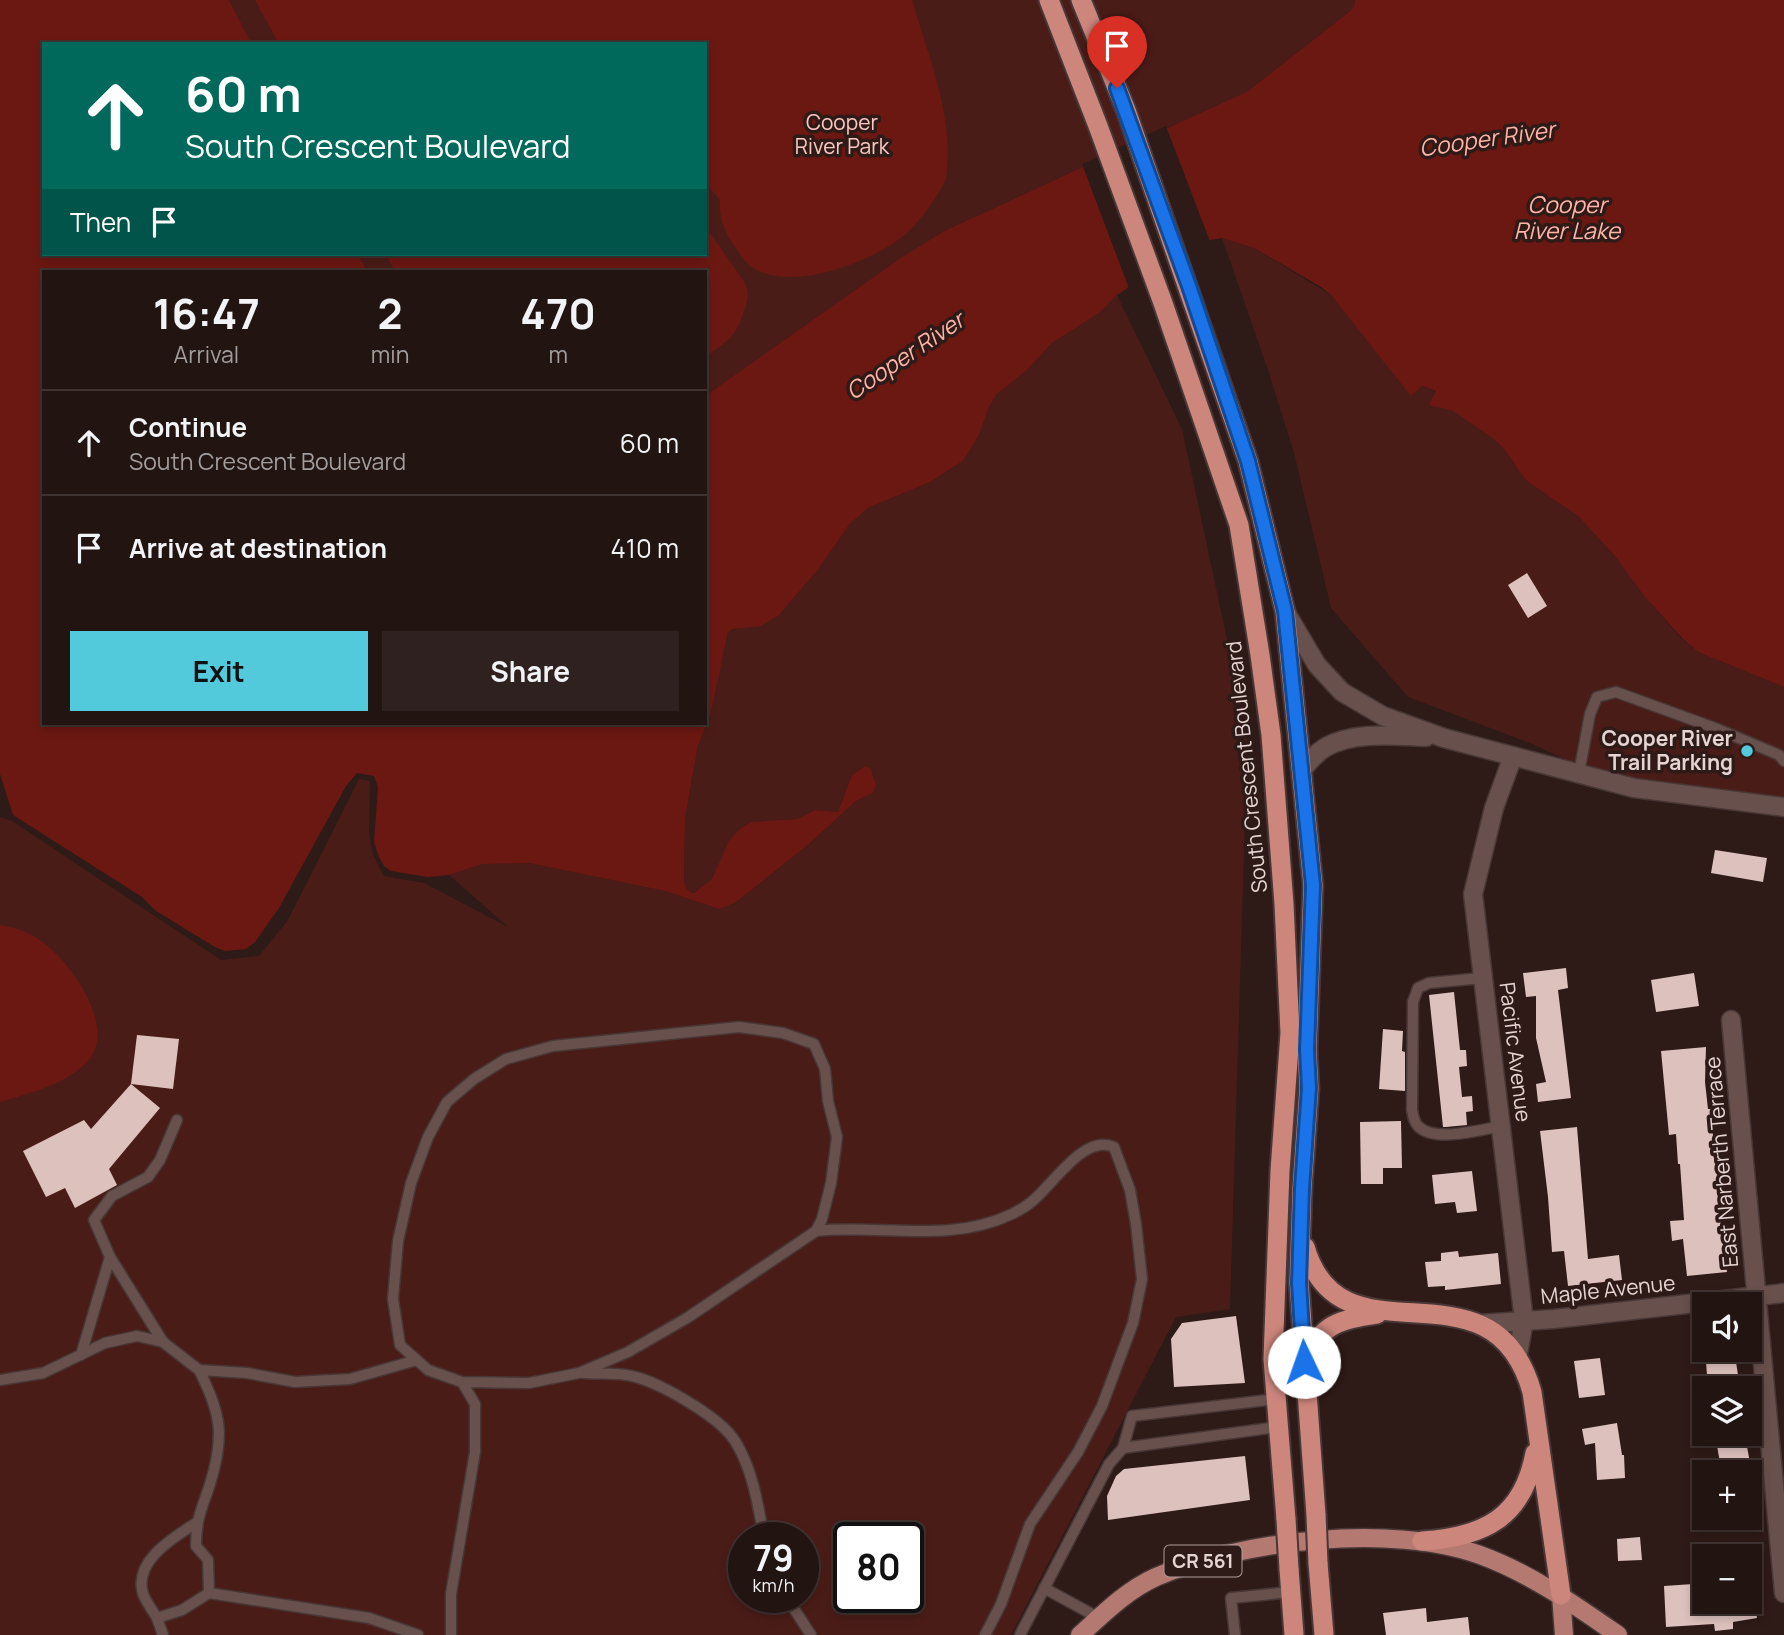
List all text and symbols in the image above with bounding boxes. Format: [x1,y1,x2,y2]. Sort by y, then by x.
pin [1087,16,1147,88]
icon: arrive [1098,27,1136,65]
text: 60 m [185,60,302,127]
icon: ahead [70,70,161,161]
park label: Cooper River Park [795,108,890,160]
water label: Cooper River [1417,112,1559,163]
text: South Crescent Boulevard [185,124,571,168]
water label: Cooper River Lake [1514,188,1622,246]
icon: arrive [145,203,183,241]
text: Then [70,204,131,240]
text: 16:47 [153,284,260,342]
text: 2 [378,284,403,342]
text: 470 [520,284,596,342]
water label: Cooper River [839,302,972,407]
text: Arrival [174,338,239,370]
text: min [371,338,409,370]
text: m [548,338,568,370]
text: Continue [129,409,247,445]
icon: ahead [70,424,108,462]
text: 60 m [620,425,679,461]
text: South Crescent Boulevard [129,445,406,477]
icon: arrive [70,529,108,567]
text: Arrive at destination [129,530,387,566]
text: 410 m [610,530,679,566]
button: Exit [70,631,368,711]
button: Share [382,631,679,711]
street label: South Crescent Boulevard [1219,640,1273,894]
place label: Cooper River Trail Parking [1601,724,1733,776]
marker: Cooper River Trail Parking [1739,743,1755,759]
street label: Pacific Avenue [1494,980,1538,1123]
street label: East Narberth Terrace [1698,1056,1744,1269]
street label: Maple Avenue [1539,1268,1677,1310]
map controls [1692,1292,1762,1614]
button: sound [1692,1292,1762,1362]
position arrow [1267,1325,1341,1399]
button: layers [1692,1376,1762,1446]
button: + [1692,1460,1762,1530]
speed limit sign: 80 [833,1522,924,1613]
text: 79 [753,1534,794,1582]
button: − [1692,1544,1762,1614]
road number: CR 561 [1164,1546,1242,1576]
text: km/h [753,1573,794,1597]

